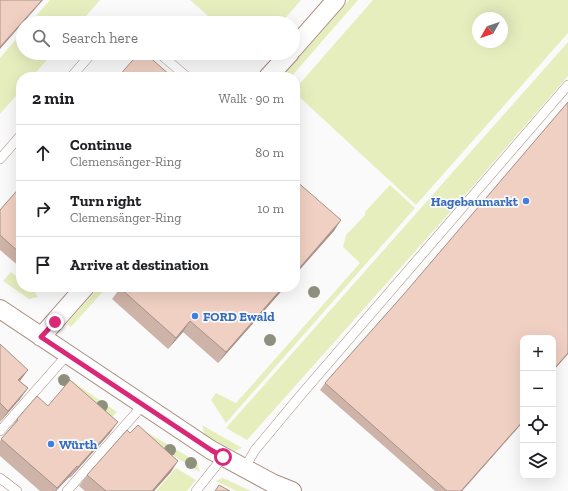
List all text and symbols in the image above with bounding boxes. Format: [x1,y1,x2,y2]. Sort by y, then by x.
north arrow [472,12,508,48]
search box [16,16,300,60]
icon: search [30,27,52,49]
text: Search here [62,29,138,47]
text: 2 min [32,88,74,108]
text: Walk · 90 m [219,91,284,106]
text: Continue [70,136,132,154]
icon: ahead [32,142,54,164]
text: 80 m [255,145,284,160]
text: Clemensänger-Ring [70,154,181,169]
text: Turn right [70,192,141,210]
place label: Hagebaumarkt [431,194,519,209]
marker: Hagebaumarkt [521,196,531,206]
icon: right [32,198,54,220]
text: 10 m [257,201,284,216]
text: Clemensänger-Ring [70,210,181,225]
icon: arrive [32,254,54,276]
text: Arrive at destination [70,256,209,274]
place label: FORD Ewald [203,309,275,324]
marker: FORD Ewald [190,311,200,321]
route end [46,313,64,331]
map controls [520,335,556,479]
button: + [520,335,556,371]
button: − [520,371,556,407]
button: locate [520,407,556,443]
place label: Würth [59,437,98,452]
marker: Würth [46,439,56,449]
button: layers [520,443,556,479]
route start [214,448,232,466]

